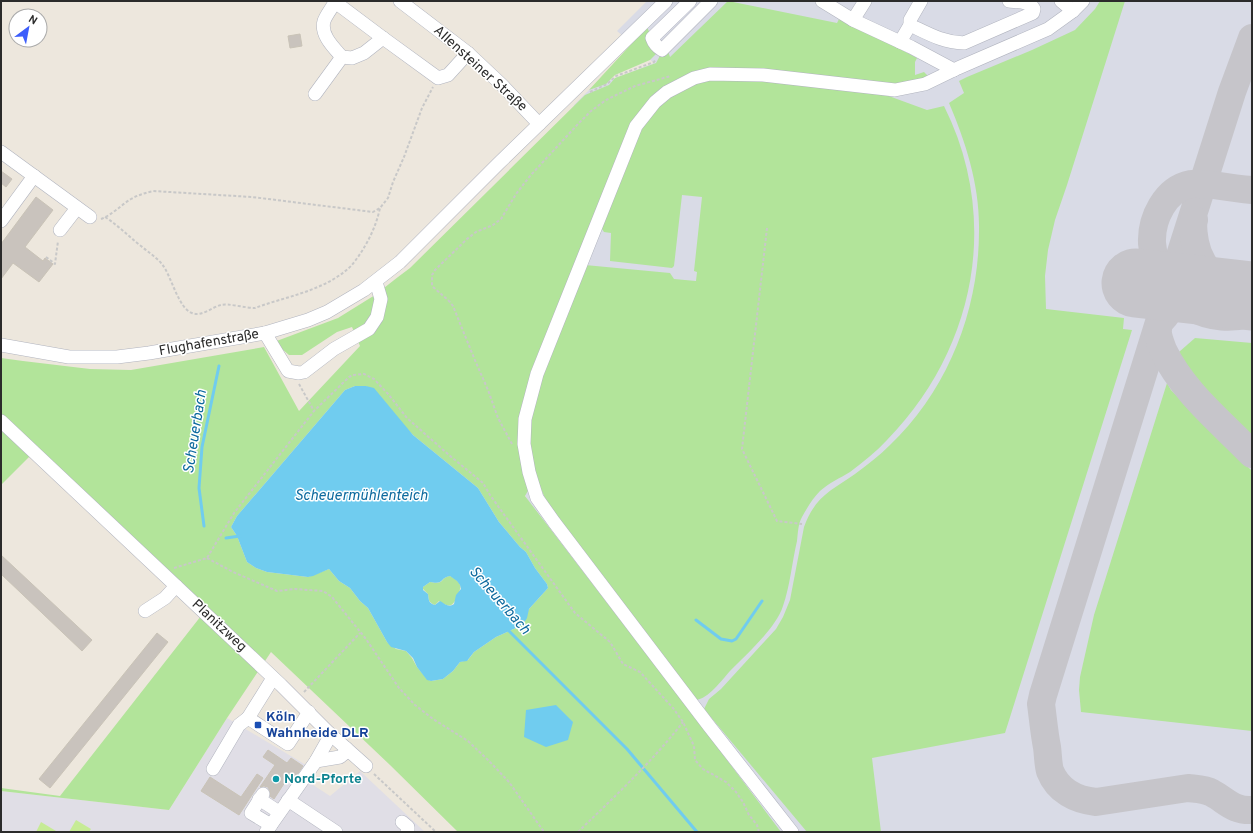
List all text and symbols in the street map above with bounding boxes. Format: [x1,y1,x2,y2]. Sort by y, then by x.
north arrow [8,8,48,48]
text: N [26,12,40,28]
street label: Allensteiner Straße [430,22,530,116]
street label: Flughafenstraße [158,326,260,360]
water label: Scheuerbach [180,389,212,475]
water label: Scheuermühlenteich [294,487,428,506]
water label: Scheuerbach [464,563,534,639]
street label: Planitzweg [188,596,250,656]
place label: Köln Wahnheide DLR [266,709,369,742]
marker: Köln Wahnheide DLR [253,720,263,730]
place label: Nord-Pforte [284,771,362,788]
marker: Nord-Pforte [271,774,281,784]

